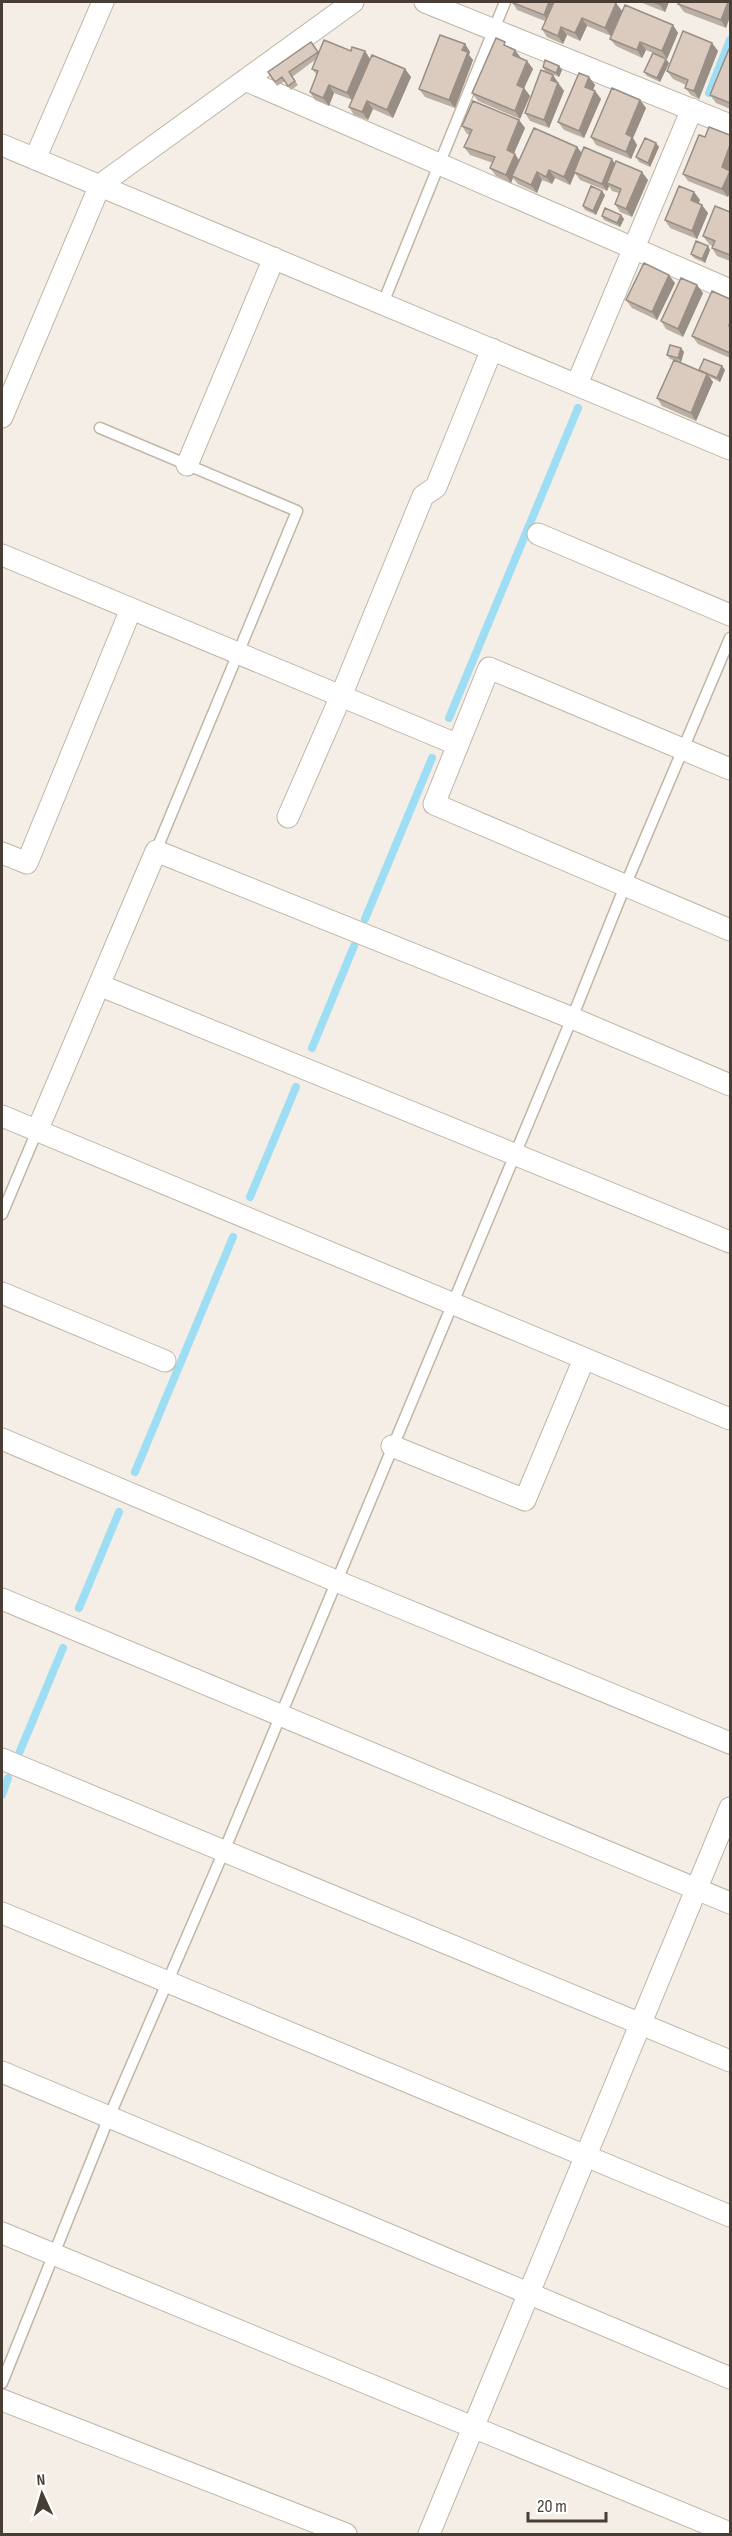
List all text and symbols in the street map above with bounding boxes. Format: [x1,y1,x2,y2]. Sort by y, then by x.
north arrow [12,2464,72,2524]
text: N [36,2471,46,2490]
scale bar [528,2485,606,2523]
text: 20 m [537,2496,567,2517]

